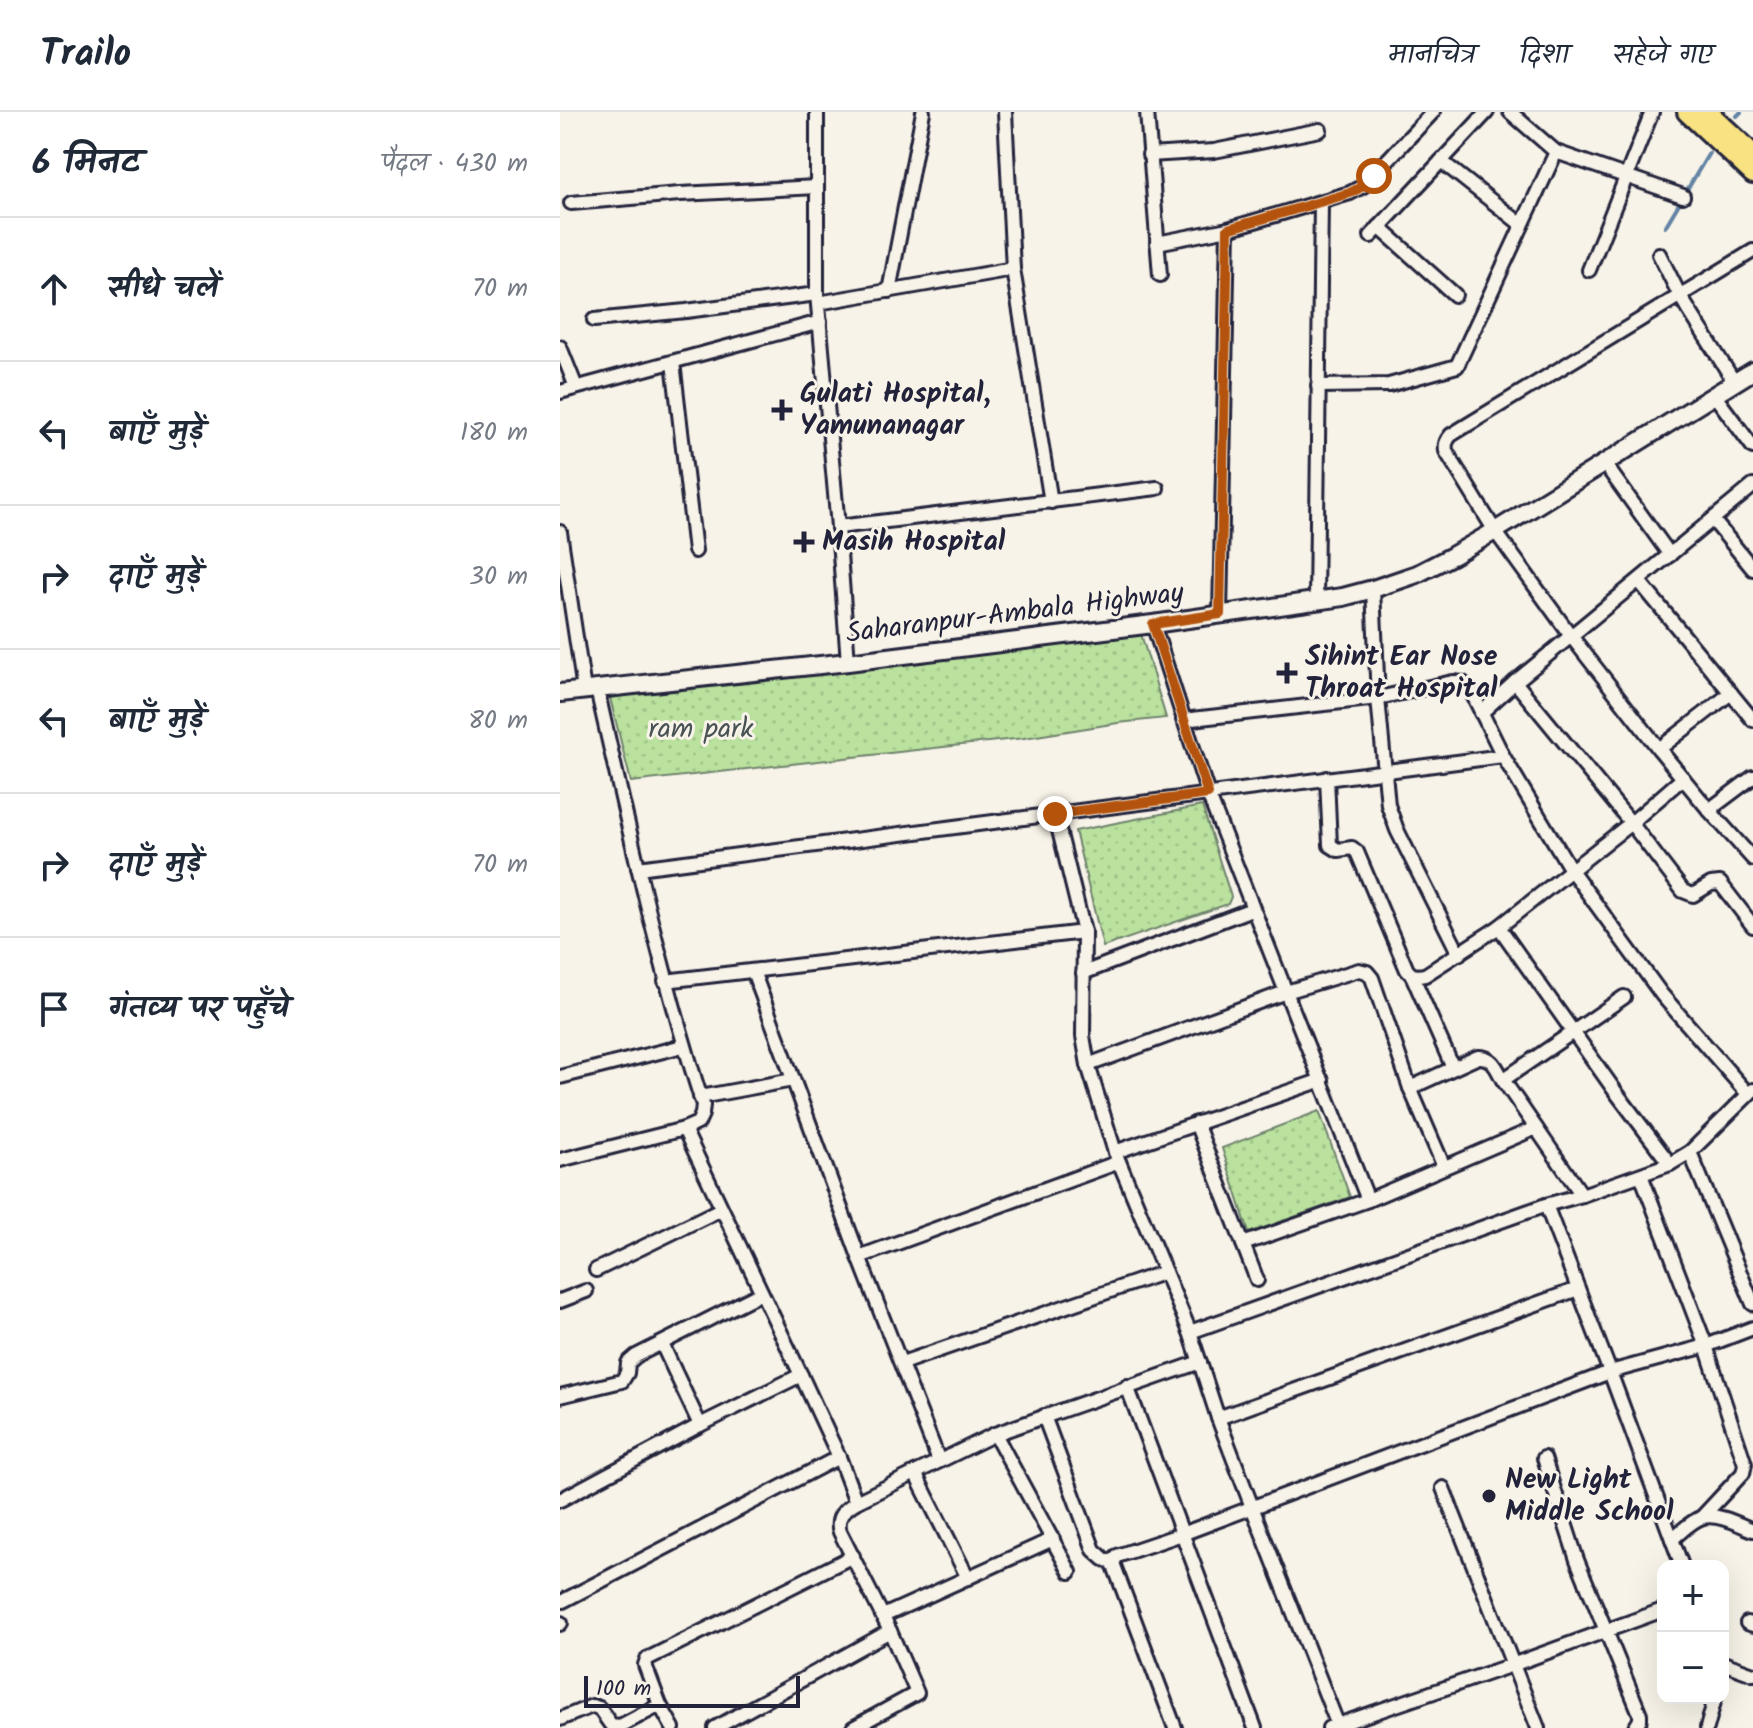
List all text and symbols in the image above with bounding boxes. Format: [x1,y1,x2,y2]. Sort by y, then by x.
text: Trailo [40,25,131,85]
text: मानचित्र [1388,33,1475,78]
text: दिशा [1519,33,1569,78]
text: सहेजे गए [1613,33,1713,78]
text: 6 मिनट [32,137,141,191]
text: पैदल · 430 m [382,143,528,185]
route start [1356,158,1392,194]
text: सीधे चलें [108,265,218,313]
icon: ahead [32,267,76,311]
text: 70 m [472,268,528,310]
place label: Gulati Hospital, Yamunanagar [800,372,991,449]
marker: Gulati Hospital, Yamunanagar [771,399,793,421]
text: बाएँ मुड़ें [108,409,204,457]
icon: left [32,411,76,455]
text: 180 m [460,412,528,454]
place label: Masih Hospital [822,520,1006,565]
marker: Masih Hospital [793,531,815,553]
text: दाएँ मुड़ें [108,553,202,601]
icon: right [32,555,76,599]
text: 30 m [469,556,528,598]
street label: Saharanpur-Ambala Highway [844,571,1187,657]
place label: Sihint Ear Nose Throat Hospital [1305,635,1498,712]
marker: Sihint Ear Nose Throat Hospital [1276,662,1298,684]
text: बाएँ मुड़ें [108,697,204,745]
icon: left [32,699,76,743]
text: 80 m [468,700,528,742]
park label: ram park [649,707,754,752]
route end [1037,796,1073,832]
text: दाएँ मुड़ें [108,841,202,889]
icon: right [32,843,76,887]
text: 70 m [472,844,528,886]
text: गंतव्य पर पहुँचे [108,985,289,1033]
icon: arrive [32,987,76,1031]
place label: New Light Middle School [1505,1458,1674,1535]
marker: New Light Middle School [1480,1487,1498,1505]
map controls [1657,1560,1729,1704]
button: + [1657,1560,1729,1632]
button: − [1657,1632,1729,1704]
scale bar [584,1672,800,1708]
text: 100 m [596,1672,651,1707]

